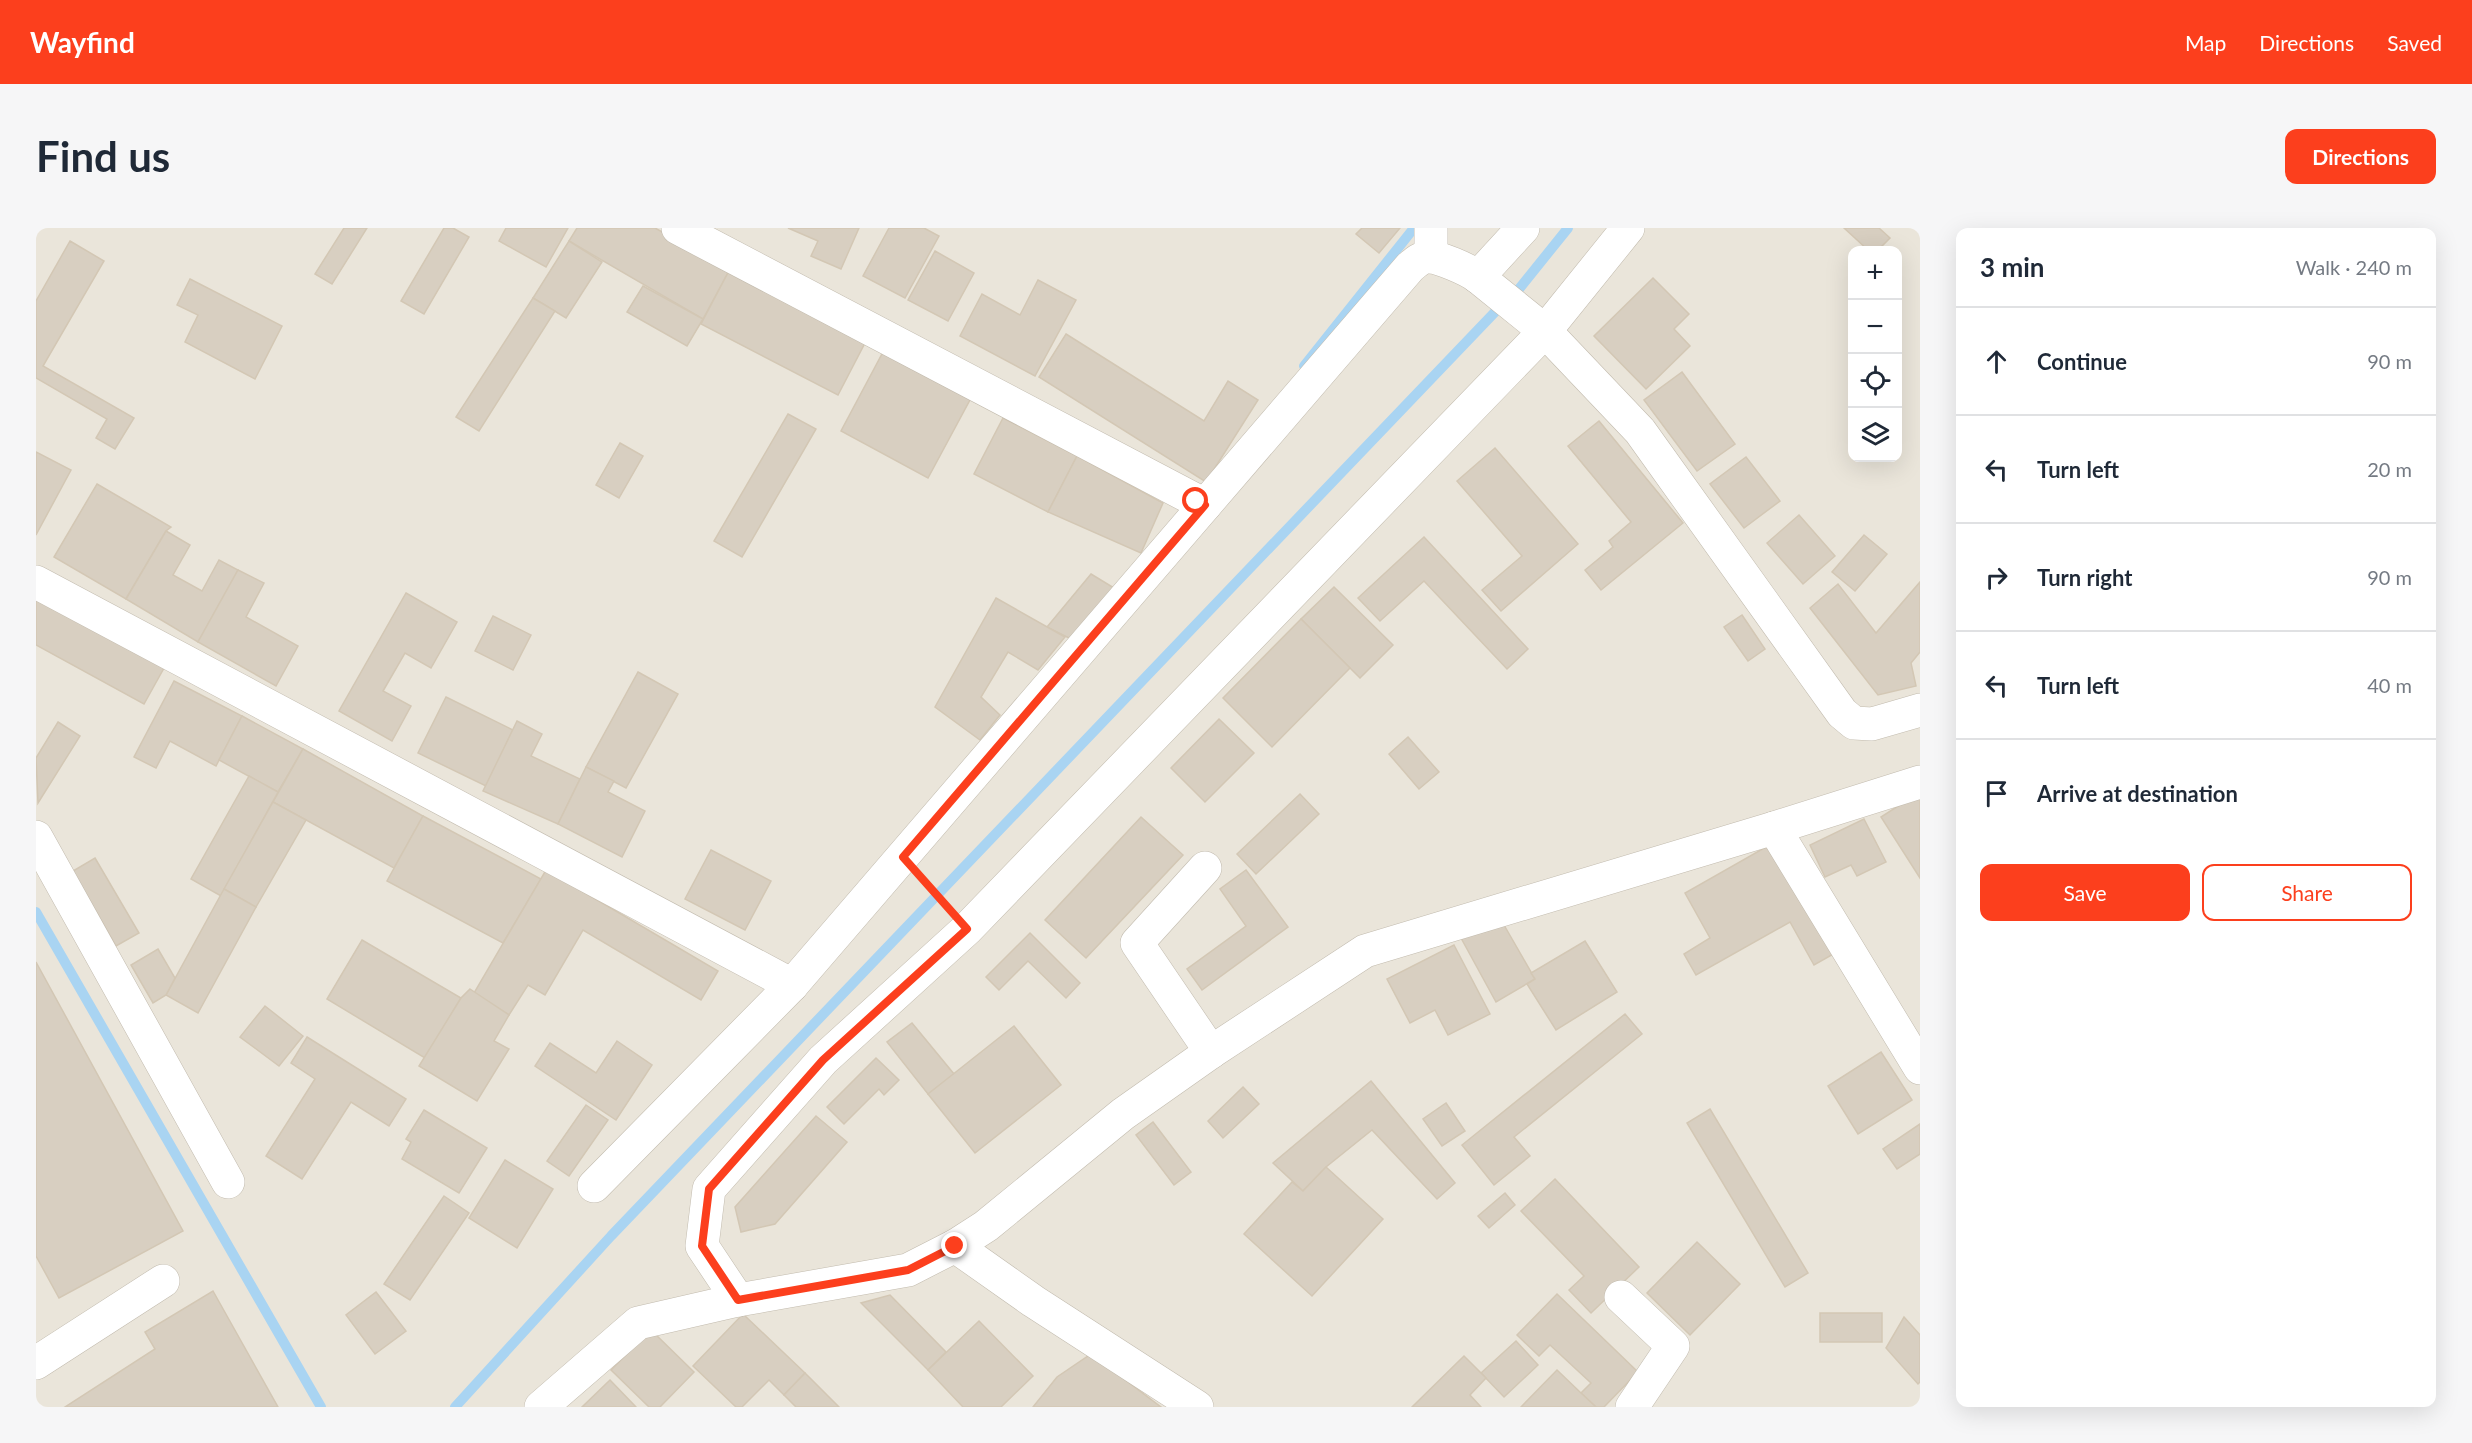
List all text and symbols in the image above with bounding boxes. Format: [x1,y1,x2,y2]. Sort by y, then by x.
text: Wayfind [30,25,135,59]
text: Map [2185,30,2226,55]
text: Directions [2259,30,2354,55]
text: Saved [2387,30,2442,55]
button: Directions [2285,129,2436,184]
text: Find us [36,131,170,181]
map controls [1848,246,1902,462]
button: + [1848,246,1902,300]
text: 3 min [1980,251,2044,283]
text: Walk · 240 m [2296,255,2412,279]
button: − [1848,300,1902,354]
icon: ahead [1980,345,2013,378]
text: Continue [2037,348,2127,375]
text: 90 m [2367,349,2412,373]
button: locate [1848,354,1902,408]
button: layers [1848,408,1902,462]
icon: left [1980,453,2013,486]
text: Turn left [2037,456,2119,483]
text: 20 m [2367,457,2412,481]
route start [1182,487,1208,513]
icon: right [1980,561,2013,594]
text: Turn right [2037,564,2132,591]
text: 90 m [2367,565,2412,589]
icon: left [1980,669,2013,702]
text: Turn left [2037,672,2119,699]
text: 40 m [2367,673,2412,697]
icon: arrive [1980,777,2013,810]
text: Arrive at destination [2037,780,2238,807]
button: Save [1980,864,2190,921]
button: Share [2202,864,2412,921]
route end [941,1232,967,1258]

